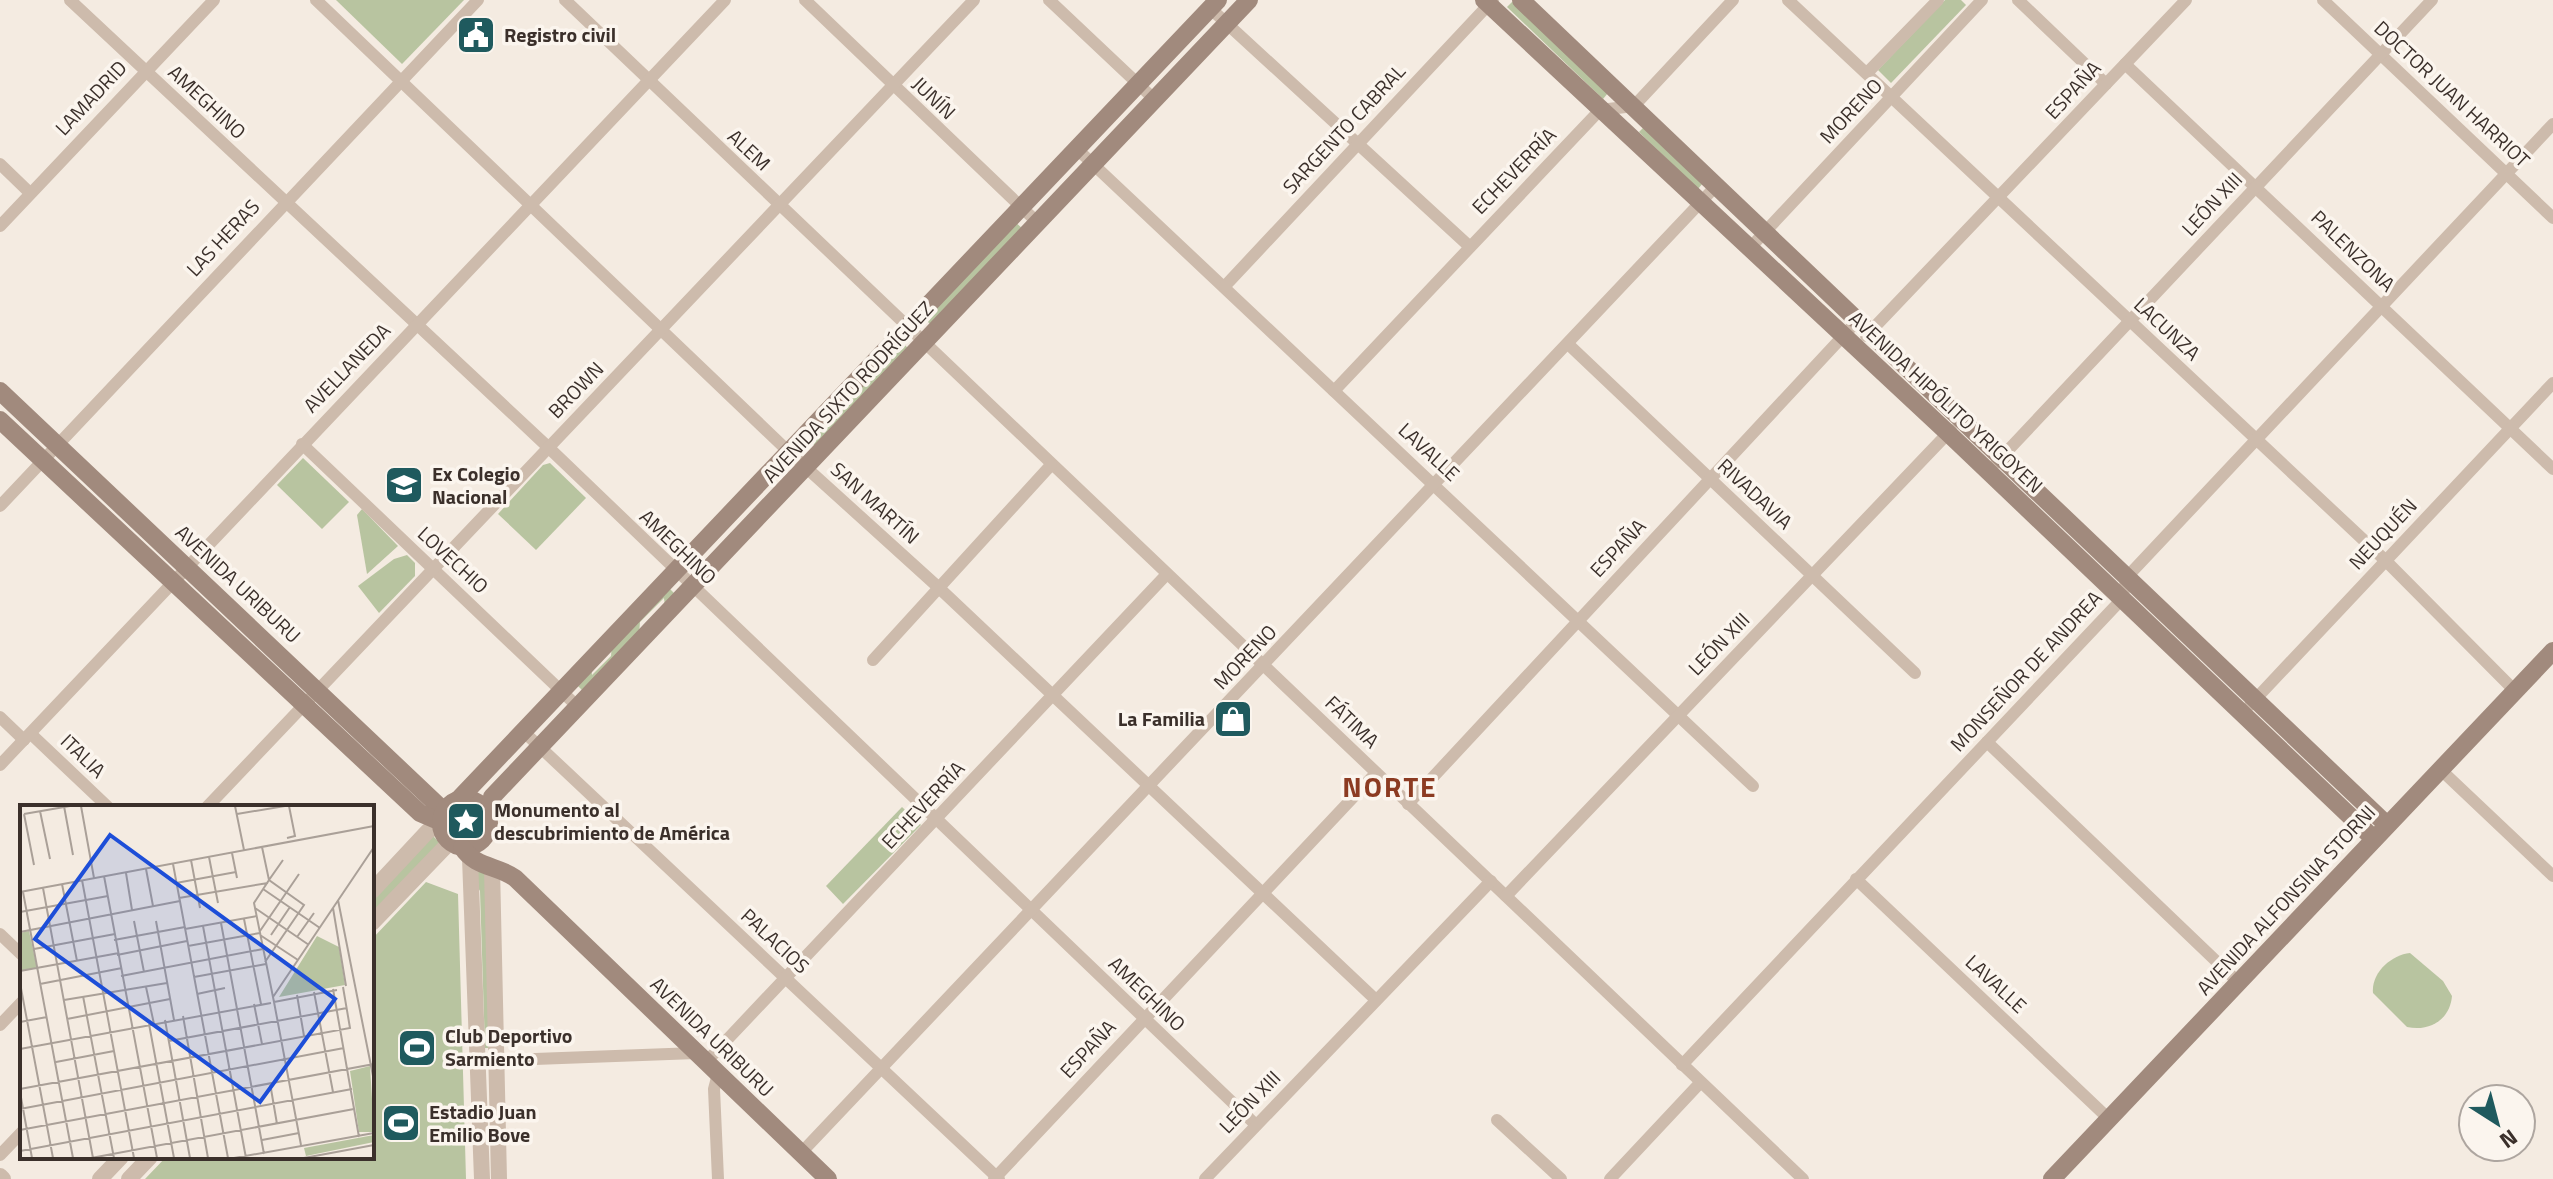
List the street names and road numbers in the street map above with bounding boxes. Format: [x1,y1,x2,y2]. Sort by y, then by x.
street label: DOCTOR JUAN HARRIOT [2367,13,2538,175]
street label: LAMADRID [47,53,134,142]
street label: ESPAÑA [2037,53,2108,126]
street label: SARGENTO CABRAL [1275,56,1413,201]
street label: AMEGHINO [161,57,253,146]
street label: JUNÍN [905,69,963,126]
street label: MORENO [1812,71,1889,151]
street label: ECHEVERRÍA [1464,120,1563,221]
street label: ALEM [721,121,778,178]
street label: LEÓN XIII [2174,165,2249,243]
street label: LAS HERAS [179,192,267,283]
street label: PALENZONA [2304,202,2403,299]
street label: LACUNZA [2127,290,2208,368]
street label: AVENIDA SIXTO RODRÍGUEZ [755,294,940,490]
street label: AVENIDA HIPÓLITO YRIGOYEN [1842,303,2050,500]
street label: AVELLANEDA [296,316,398,420]
street label: BROWN [541,354,611,425]
street label: LAVALLE [1392,415,1467,488]
street label: RIVADAVIA [1711,451,1800,537]
street label: SAN MARTÍN [824,454,927,551]
street label: NEUQUÉN [2341,491,2424,576]
street label: AMEGHINO [633,502,724,592]
street label: ESPAÑA [1582,511,1653,584]
street label: AVENIDA URIBURU [169,517,308,650]
street label: LOVECHIO [411,519,496,601]
street label: MONSEÑOR DE ANDREA [1942,583,2109,758]
street label: LEÓN XIII [1681,605,1757,682]
street label: MORENO [1206,617,1284,696]
street label: FÁTIMA [1318,688,1387,755]
street label: ITALIA [54,726,113,785]
street label: ECHEVERRÍA [874,754,972,856]
street label: AVENIDA ALFONSINA STORNI [2189,797,2382,1002]
street label: PALACIOS [734,901,817,981]
street label: LAVALLE [1959,947,2034,1020]
street label: AMEGHINO [1102,949,1193,1039]
street label: AVENIDA URIBURU [643,969,781,1104]
street label: ESPAÑA [1052,1012,1123,1085]
street label: LEÓN XIII [1212,1063,1288,1140]

